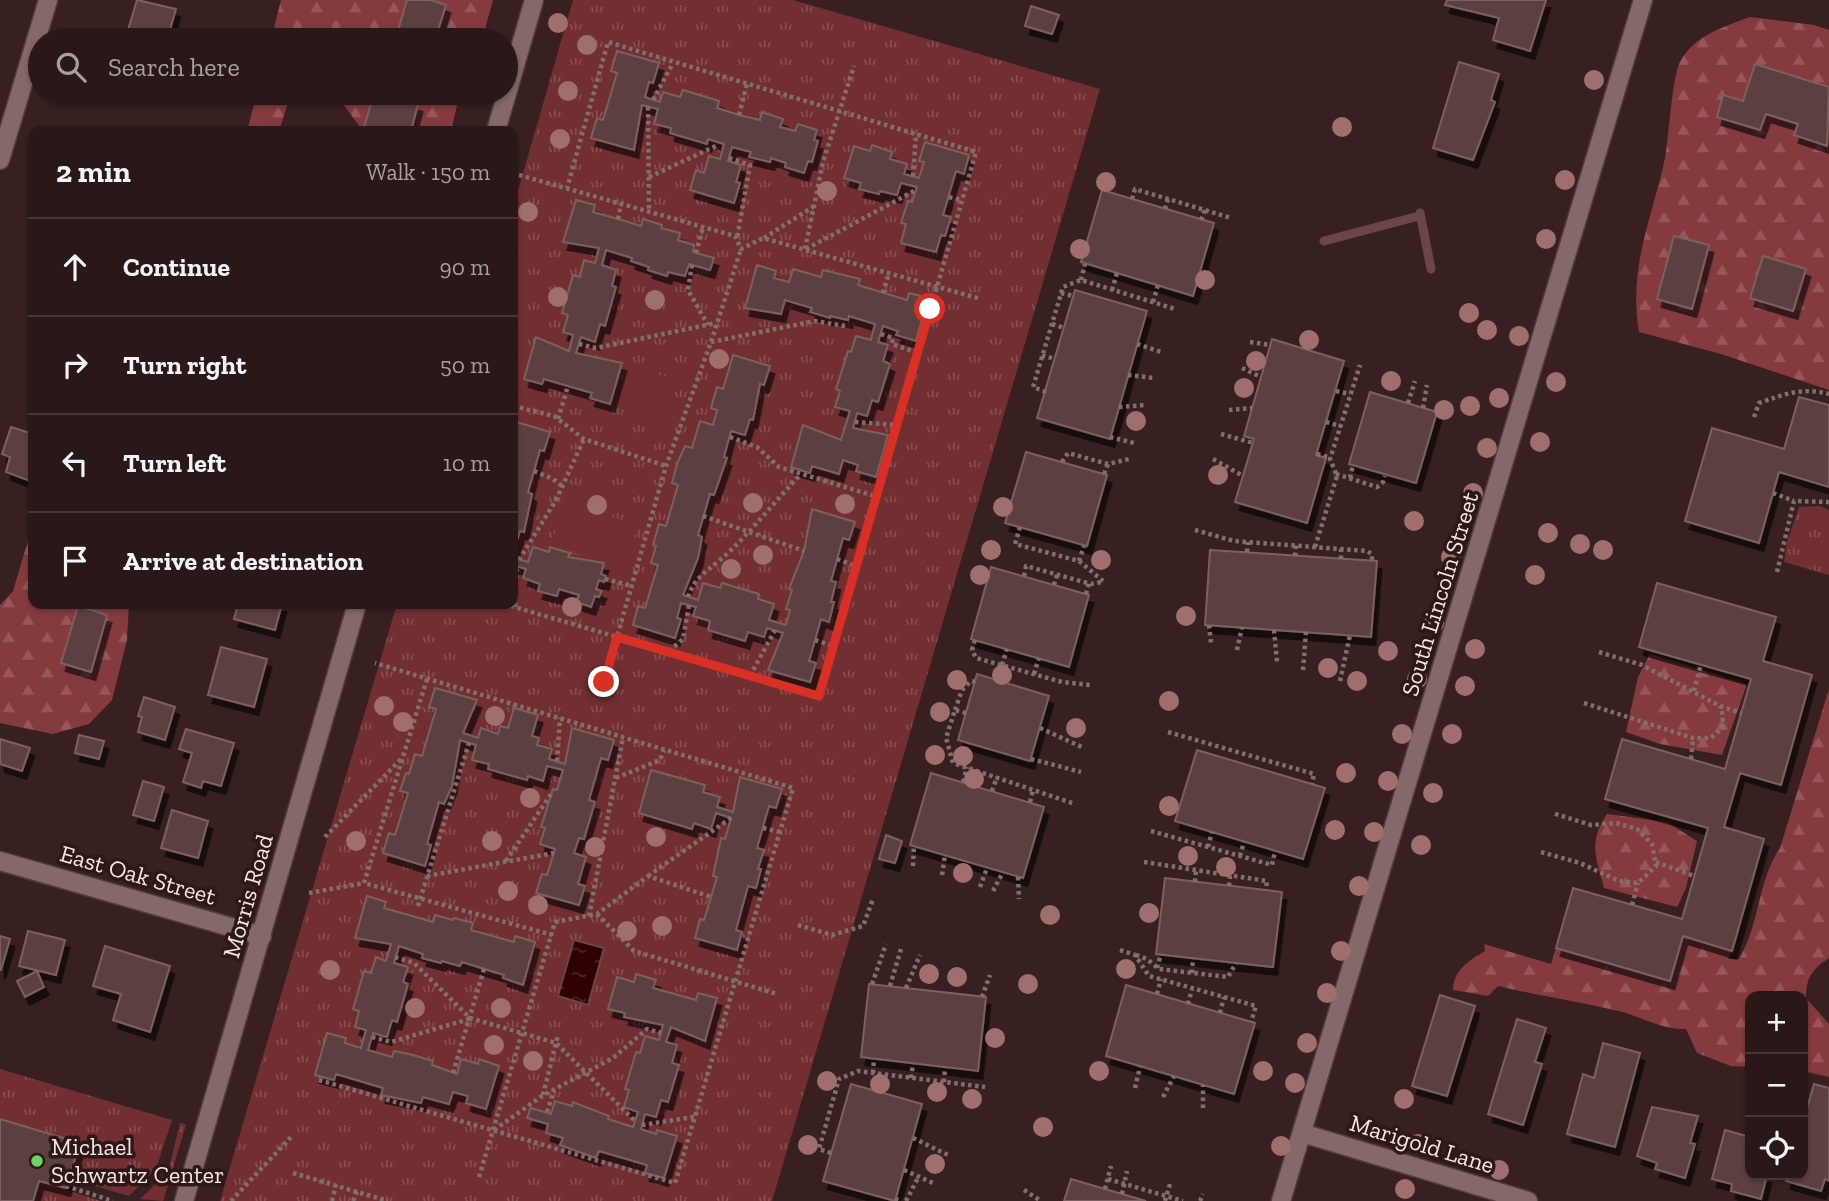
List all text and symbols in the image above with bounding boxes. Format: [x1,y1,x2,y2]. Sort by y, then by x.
search box [28,28,518,105]
icon: search [52,48,90,86]
text: Search here [108,51,240,83]
text: 2 min [56,154,131,190]
text: Walk · 150 m [366,158,490,186]
icon: ahead [56,248,94,286]
text: Continue [123,251,230,283]
text: 90 m [439,253,490,281]
route start [914,293,945,324]
icon: right [56,346,94,384]
text: Turn right [123,349,246,381]
text: 50 m [440,351,490,379]
icon: left [56,444,94,482]
text: Turn left [123,447,226,479]
text: 10 m [443,449,490,477]
street label: South Lincoln Street [1395,488,1484,699]
icon: arrive [56,542,94,580]
text: Arrive at destination [123,545,363,577]
route end [588,666,619,697]
street label: Morris Road [216,831,279,961]
street label: East Oak Street [57,838,219,911]
map controls [1745,991,1808,1180]
button: + [1745,991,1808,1054]
button: − [1745,1054,1808,1117]
street label: Marigold Lane [1346,1108,1498,1179]
button: locate [1745,1117,1808,1180]
place label: Michael Schwartz Center [51,1132,224,1189]
marker: Michael Schwartz Center [29,1153,45,1169]

